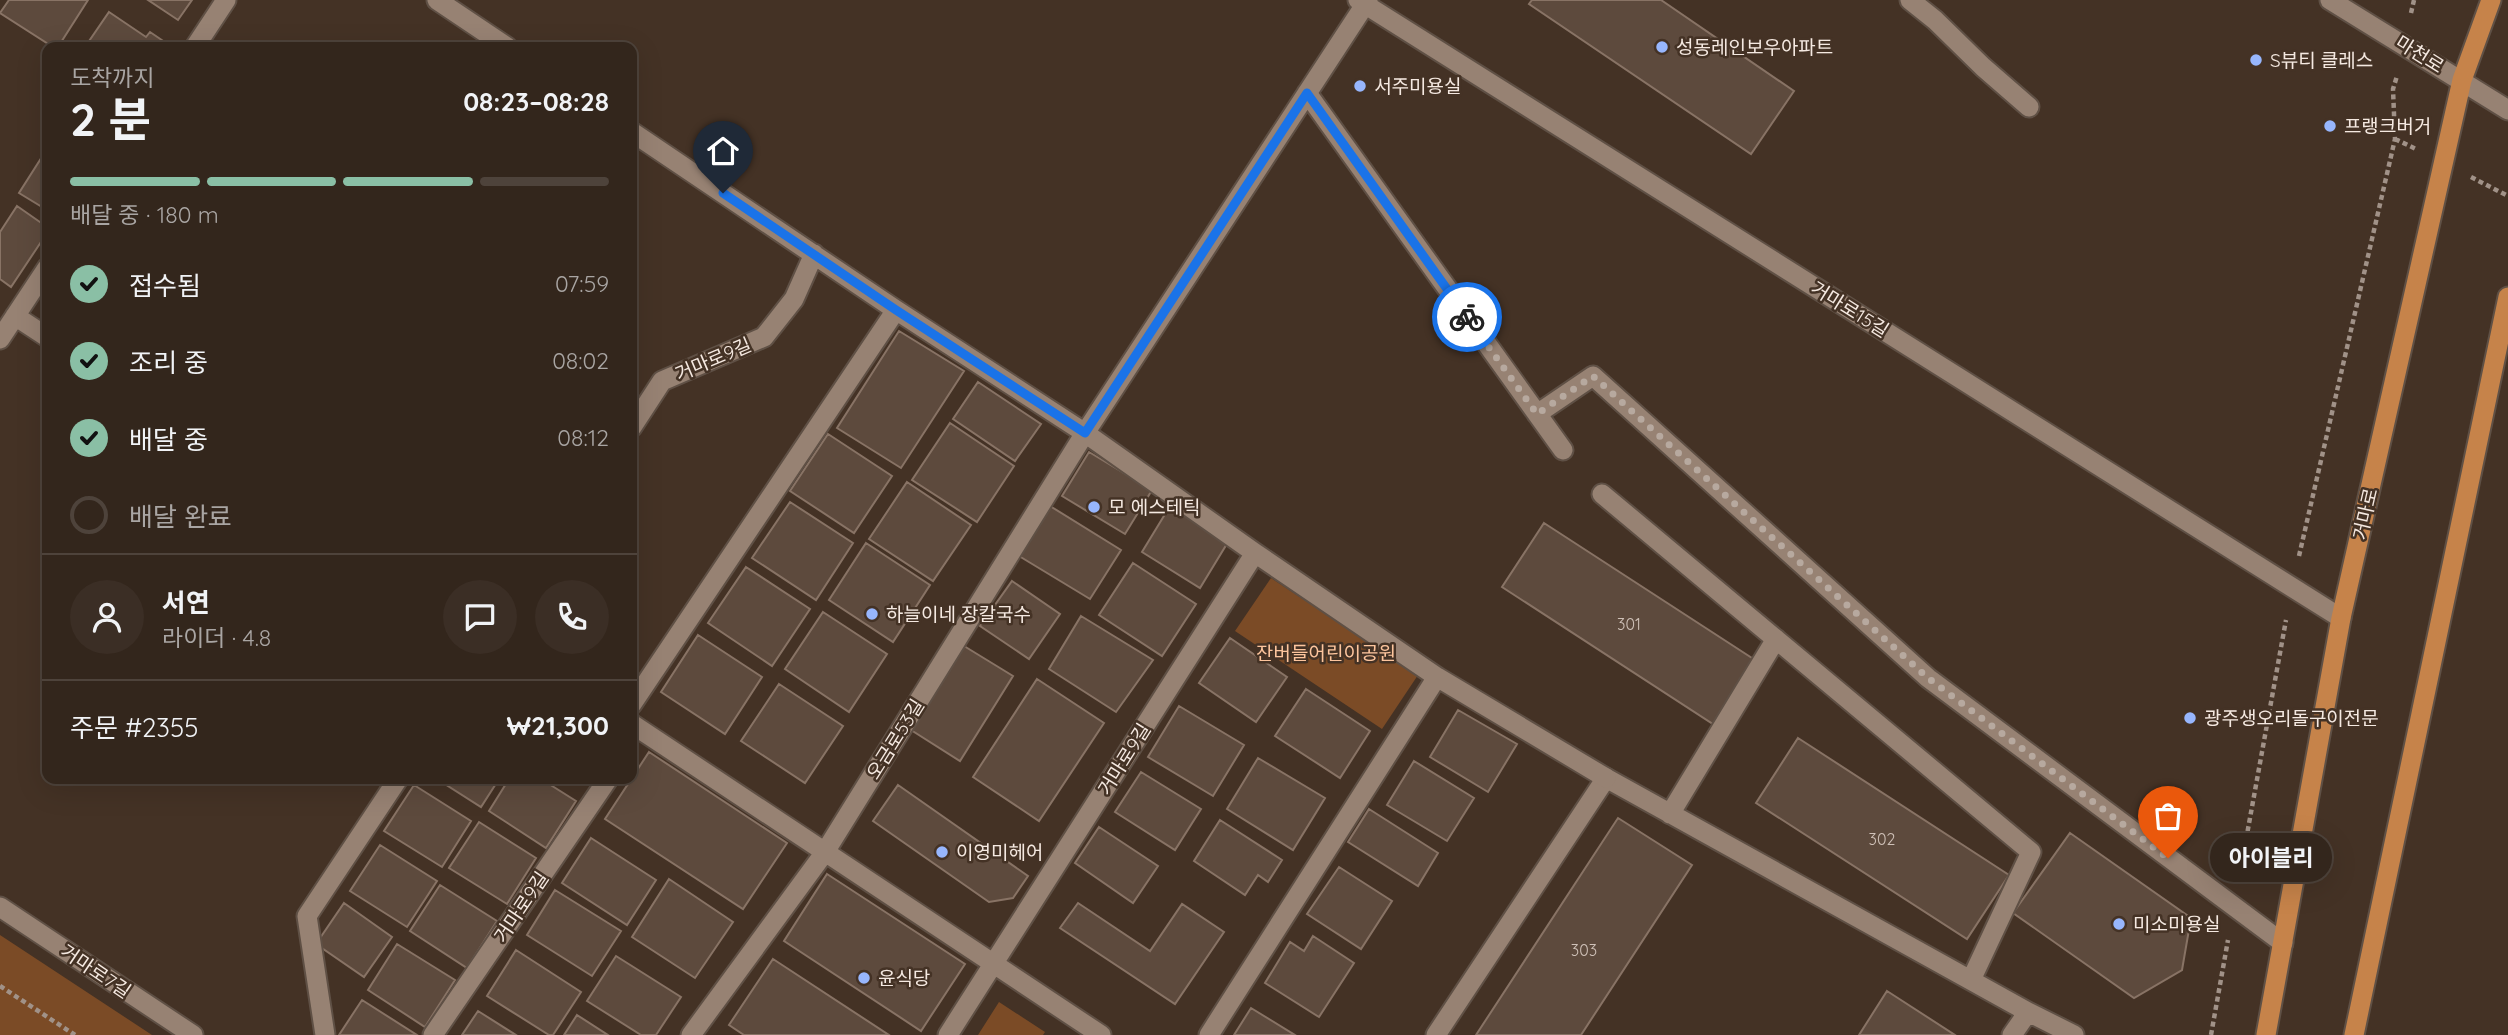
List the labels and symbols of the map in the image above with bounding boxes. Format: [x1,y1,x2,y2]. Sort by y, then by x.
street label: 마천로 [2391,30,2449,78]
place label: 성동레인보우아파트 [1676,35,1833,59]
marker: 성동레인보우아파트 [1654,39,1670,55]
place label: S뷰티 클레스 [2270,48,2373,72]
marker: S뷰티 클레스 [2248,52,2264,68]
place label: 서주미용실 [1374,74,1461,98]
marker: 서주미용실 [1352,78,1368,94]
place label: 프랭크버거 [2344,114,2431,138]
marker: 프랭크버거 [2322,118,2338,134]
pin [693,121,753,193]
street label: 거마로15길 [1807,276,1893,342]
courier [1432,282,1502,352]
street label: 거마로9길 [671,332,755,386]
street label: 거마로 [2347,486,2383,542]
place label: 모 에스테틱 [1108,495,1201,519]
marker: 모 에스테틱 [1086,499,1102,515]
place label: 하늘이네 장칼국수 [886,602,1031,626]
marker: 하늘이네 장칼국수 [864,606,880,622]
house number: 301 [1617,614,1641,634]
park label: 잔버들어린이공원 [1256,641,1396,665]
street label: 오금로53길 [861,694,929,784]
place label: 광주생오리돌구이전문 [2204,706,2379,730]
marker: 광주생오리돌구이전문 [2182,710,2198,726]
street label: 거마로9길 [1092,718,1156,800]
pin [2138,786,2198,858]
house number: 302 [1869,829,1896,849]
callout: 아이블리 [2210,834,2332,882]
place label: 이영미헤어 [956,840,1043,864]
marker: 이영미헤어 [934,844,950,860]
street label: 거마로9길 [489,867,553,947]
place label: 미소미용실 [2133,912,2220,936]
marker: 미소미용실 [2111,916,2127,932]
street label: 거마로7길 [56,939,136,1003]
house number: 303 [1571,940,1597,960]
place label: 윤식당 [878,966,930,990]
marker: 윤식당 [856,970,872,986]

